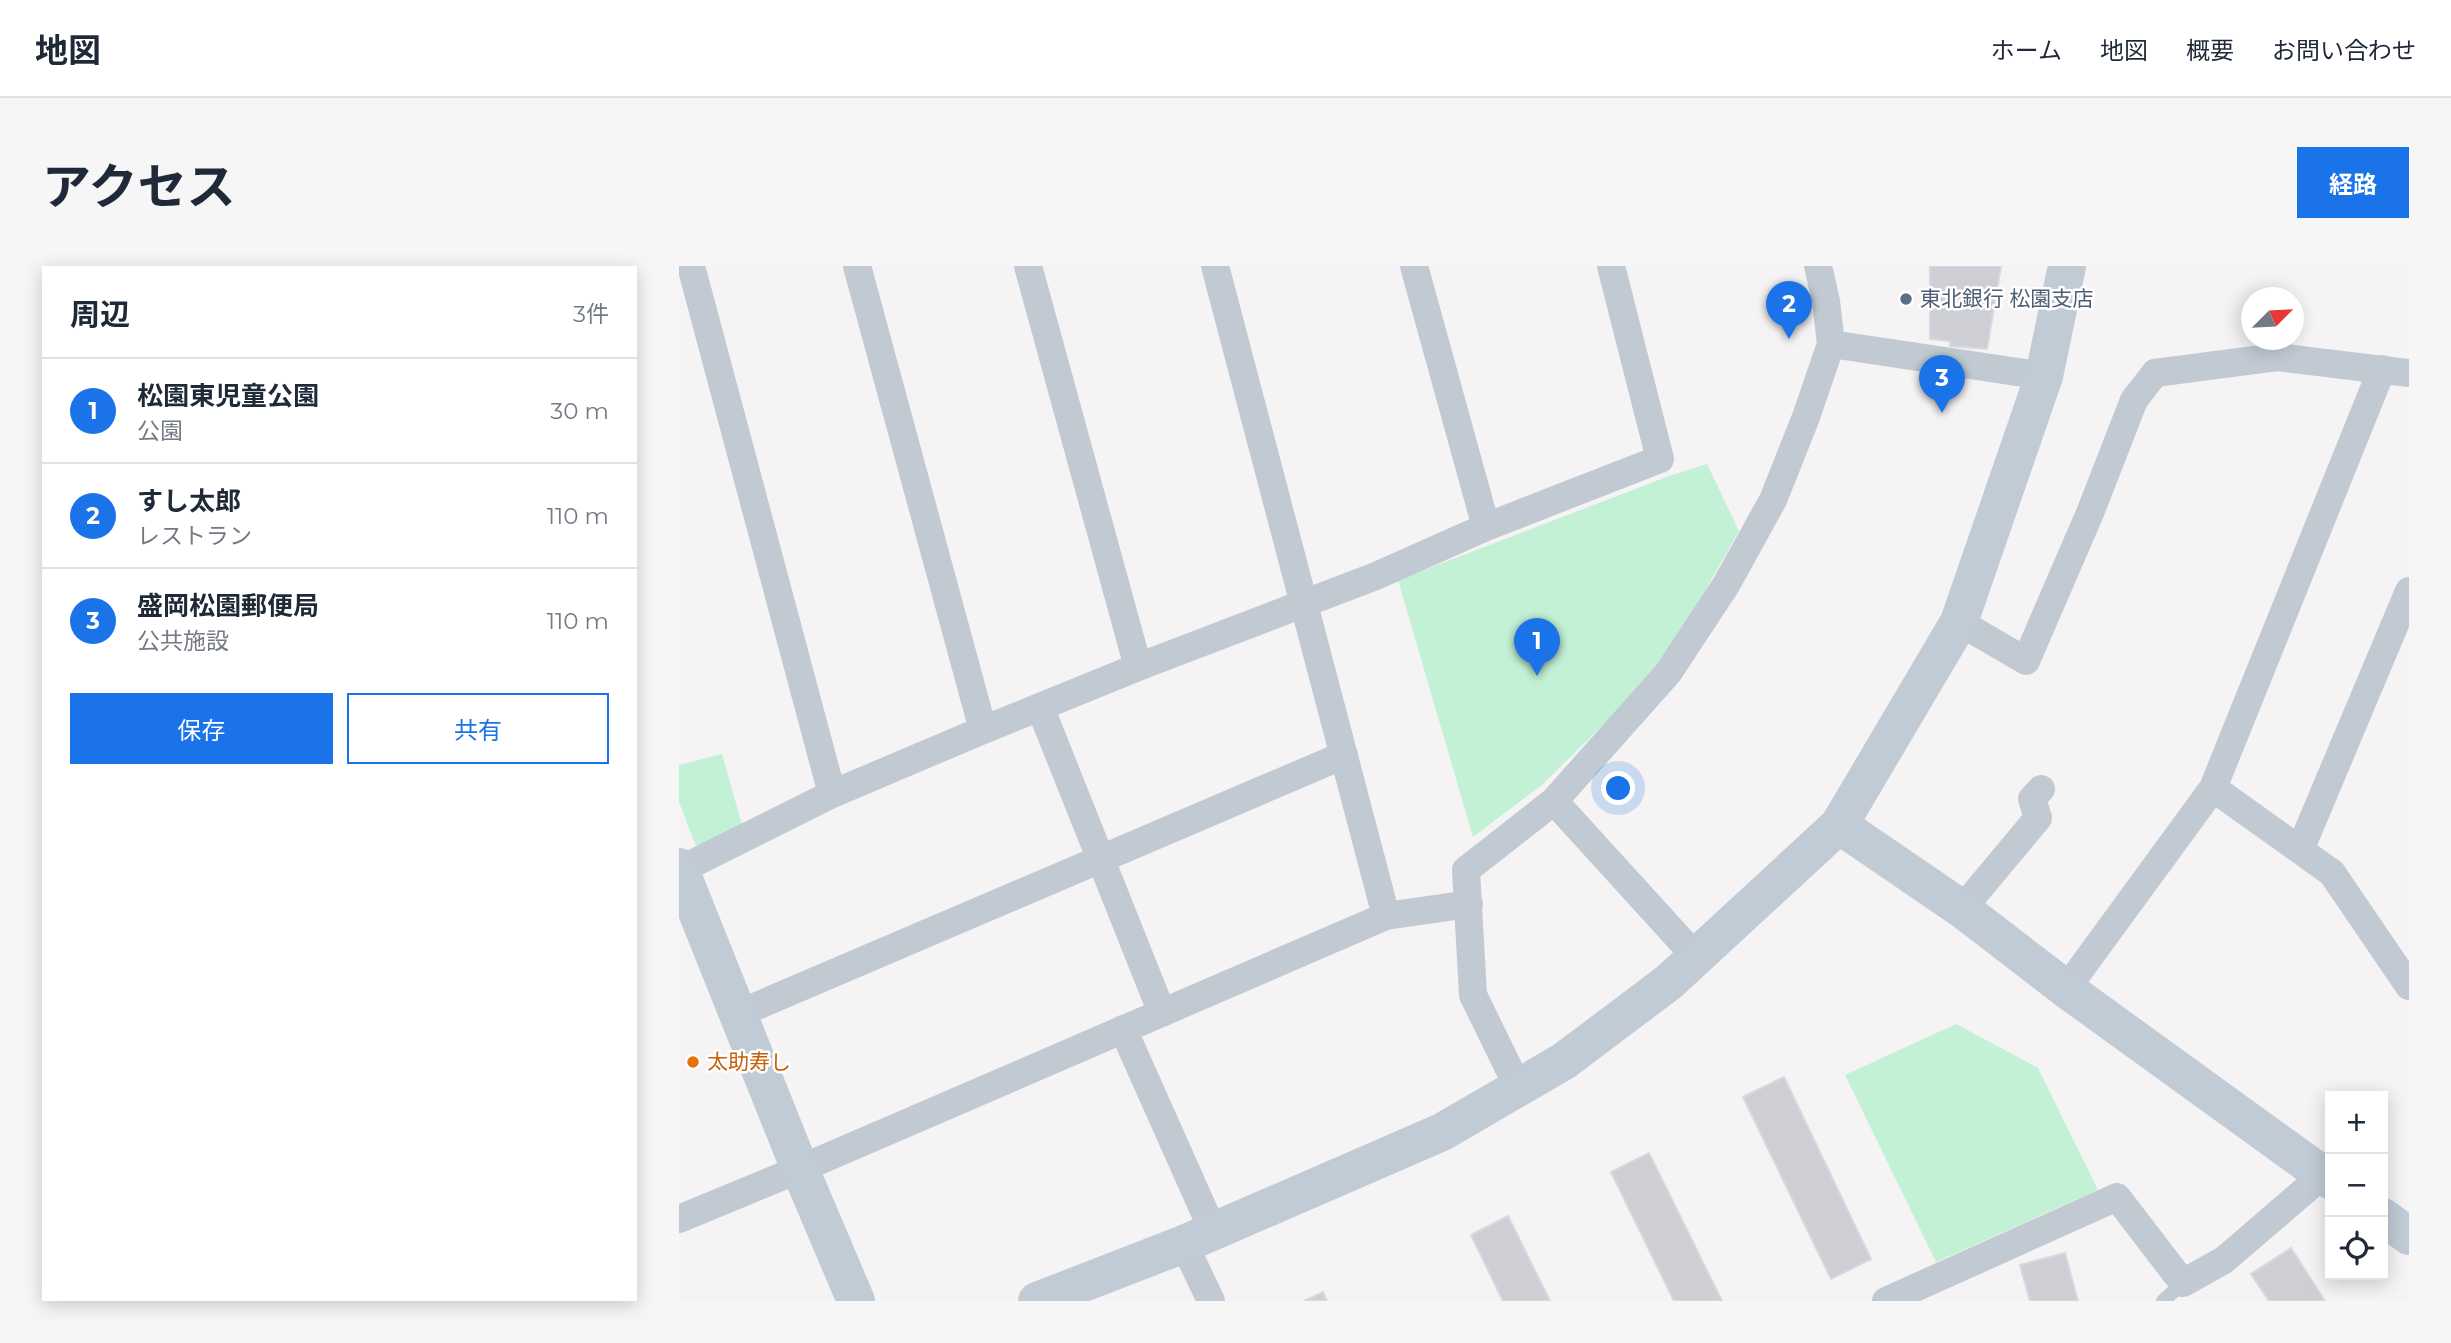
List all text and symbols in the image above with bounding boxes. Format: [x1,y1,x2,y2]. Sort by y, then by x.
text: 地図 [35,30,101,70]
text: ホーム [1991,36,2062,65]
text: 地図 [2100,36,2148,65]
text: 概要 [2186,36,2234,65]
text: お問い合わせ [2272,36,2416,65]
button: 経路 [2297,147,2409,218]
text: アクセス [42,157,236,216]
pin: 2 [1766,281,1812,339]
place label: 東北銀行 松園支店 [1920,286,2094,311]
north arrow [2241,287,2304,350]
marker: 東北銀行 松園支店 [1898,291,1914,307]
text: 周辺 [70,296,130,333]
text: 3件 [573,300,609,328]
pin: 3 [1919,355,1965,413]
text: 松園東児童公園 [137,380,319,412]
text: 1 [88,397,98,425]
text: 30 m [550,397,609,425]
text: 公園 [137,417,183,445]
text: すし太郎 [137,485,241,517]
text: 2 [86,502,100,530]
text: 110 m [547,502,609,530]
text: レストラン [137,522,252,550]
text: 盛岡松園郵便局 [137,590,319,622]
text: 3 [86,607,100,635]
text: 110 m [547,607,609,635]
pin: 1 [1514,618,1560,676]
text: 公共施設 [137,627,229,655]
button: 保存 [70,693,333,764]
button: 共有 [347,693,609,764]
your location [1601,771,1635,805]
place label: 太助寿し [707,1049,791,1074]
marker: 太助寿し [685,1054,701,1070]
map controls [2325,1091,2388,1280]
button: + [2325,1091,2388,1154]
button: − [2325,1154,2388,1217]
button: locate [2325,1217,2388,1280]

